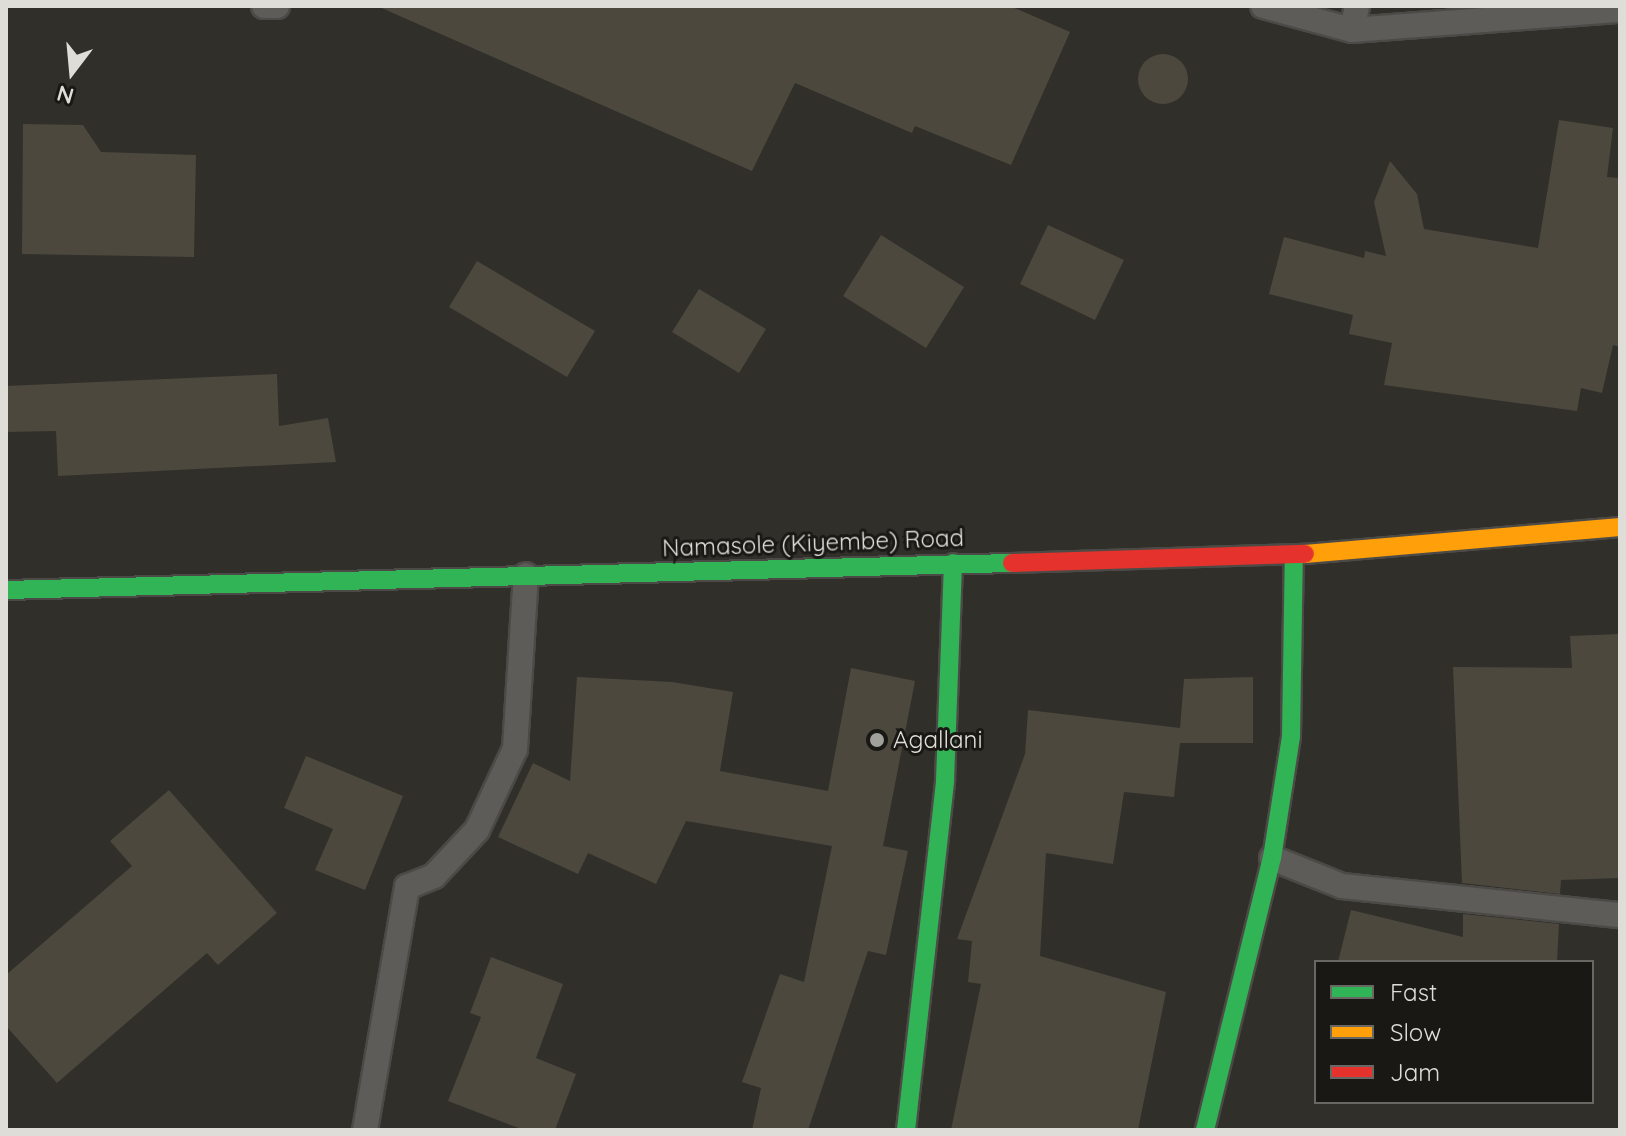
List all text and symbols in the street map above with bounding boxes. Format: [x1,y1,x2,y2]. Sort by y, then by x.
north arrow [32,32,112,112]
text: N [54,79,77,111]
street label: Namasole (Kiyembe) Road [662,523,964,563]
place label: Agallani [893,726,983,754]
marker: Agallani [868,731,886,749]
legend [1314,960,1594,1104]
text: Fast [1390,977,1437,1007]
text: Slow [1390,1017,1441,1047]
text: Jam [1390,1057,1440,1087]

